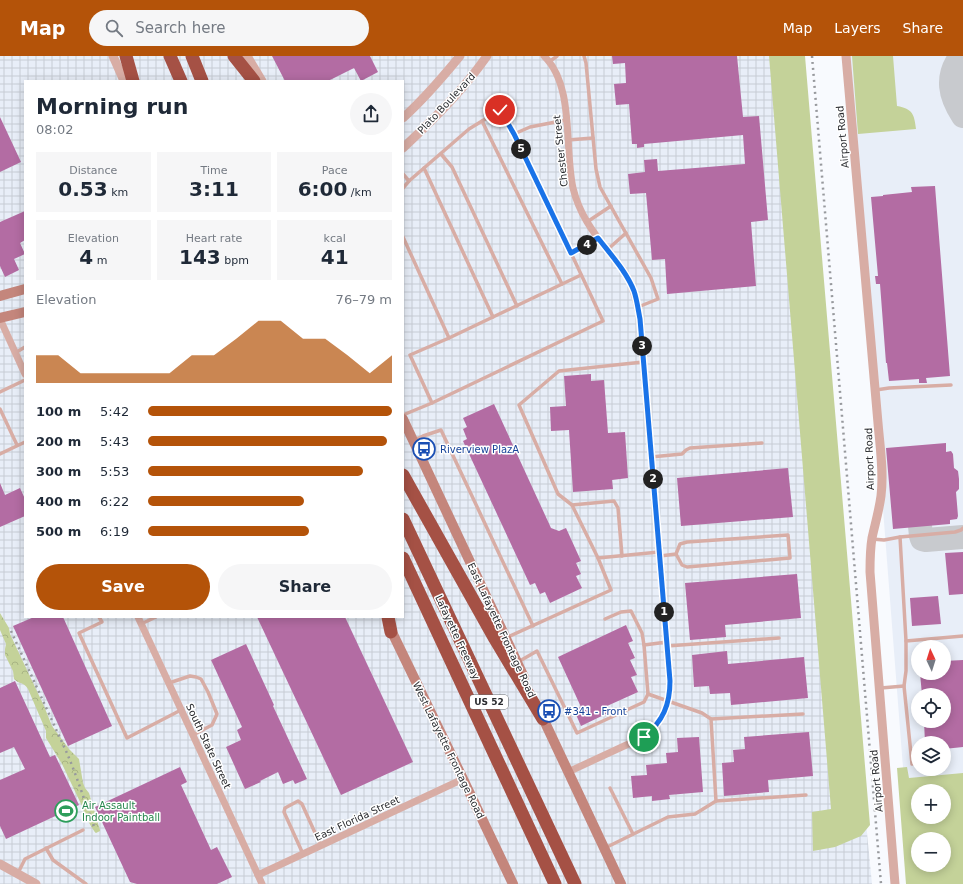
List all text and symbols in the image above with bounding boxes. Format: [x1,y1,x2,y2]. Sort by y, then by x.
search box [89,10,369,46]
text: Map [20,17,65,39]
icon: search [103,17,125,39]
text: Search here [135,19,225,37]
text: Map [783,20,812,36]
text: Layers [834,20,881,36]
text: Share [903,20,943,36]
street label: Plato Boulevard [415,71,477,136]
button: share [350,93,392,135]
pin [483,93,517,127]
text: Morning run [36,94,188,119]
icon: check [489,99,511,121]
street label: Airport Road [834,105,851,169]
street label: Chester Street [551,114,570,188]
text: 08:02 [36,122,73,137]
pin: 5 [511,139,531,159]
text: 5 [517,142,525,155]
text: Distance [69,164,117,177]
text: Time [201,164,227,177]
text: Pace [322,164,348,177]
text: 0.53 [58,177,108,201]
text: 3:11 [189,177,239,201]
text: 6:00 [298,177,347,201]
text: km [108,186,128,199]
text: /km [347,186,372,199]
text: Elevation [68,232,119,245]
text: Heart rate [186,232,242,245]
text: kcal [324,232,346,245]
pin: 4 [577,235,597,255]
text: 4 [583,238,591,251]
text: 4 [79,245,93,269]
text: 143 [179,245,221,269]
text: 41 [321,245,349,269]
text: m [93,254,107,267]
text: bpm [221,254,249,267]
text: Elevation [36,292,96,307]
text: 76–79 m [336,292,392,307]
pin: 3 [632,336,652,356]
text: 3 [638,339,646,352]
text: 100 m [36,404,81,419]
text: 5:42 [100,404,129,419]
street label: Airport Road [863,428,876,490]
text: 200 m [36,434,81,449]
text: 5:43 [100,434,129,449]
bus stop icon: Riverview PlazA [411,436,437,462]
place label: Riverview PlazA [440,444,519,455]
text: 300 m [36,464,81,479]
text: 5:53 [100,464,129,479]
pin: 2 [643,469,663,489]
text: 2 [649,472,657,485]
text: 400 m [36,494,81,509]
text: 6:22 [100,494,129,509]
text: 500 m [36,524,81,539]
text: 6:19 [100,524,129,539]
street label: East Lafayette Frontage Road [465,561,538,699]
button: Save [36,564,210,610]
button: Share [218,564,392,610]
street label: Lafayette Freeway [433,593,482,681]
pin: 1 [654,602,674,622]
text: 1 [660,605,668,618]
north arrow [911,640,951,680]
map controls [911,640,951,872]
street label: West Lafayette Frontage Road [411,680,486,820]
button: locate [911,688,951,728]
road number: US 52 [470,695,508,709]
bus stop icon: #341 - Front [536,698,562,724]
street label: South State Street [184,702,233,790]
place label: #341 - Front [564,706,627,717]
pin [627,720,661,754]
icon: arrive [633,726,655,748]
button: layers [911,736,951,776]
street label: Airport Road [868,749,885,813]
button: + [911,784,951,824]
street label: East Florida Street [313,794,401,843]
sports icon: Air Assault Indoor Paintball [53,798,79,824]
place label: Air Assault Indoor Paintball [82,800,160,823]
button: − [911,832,951,872]

